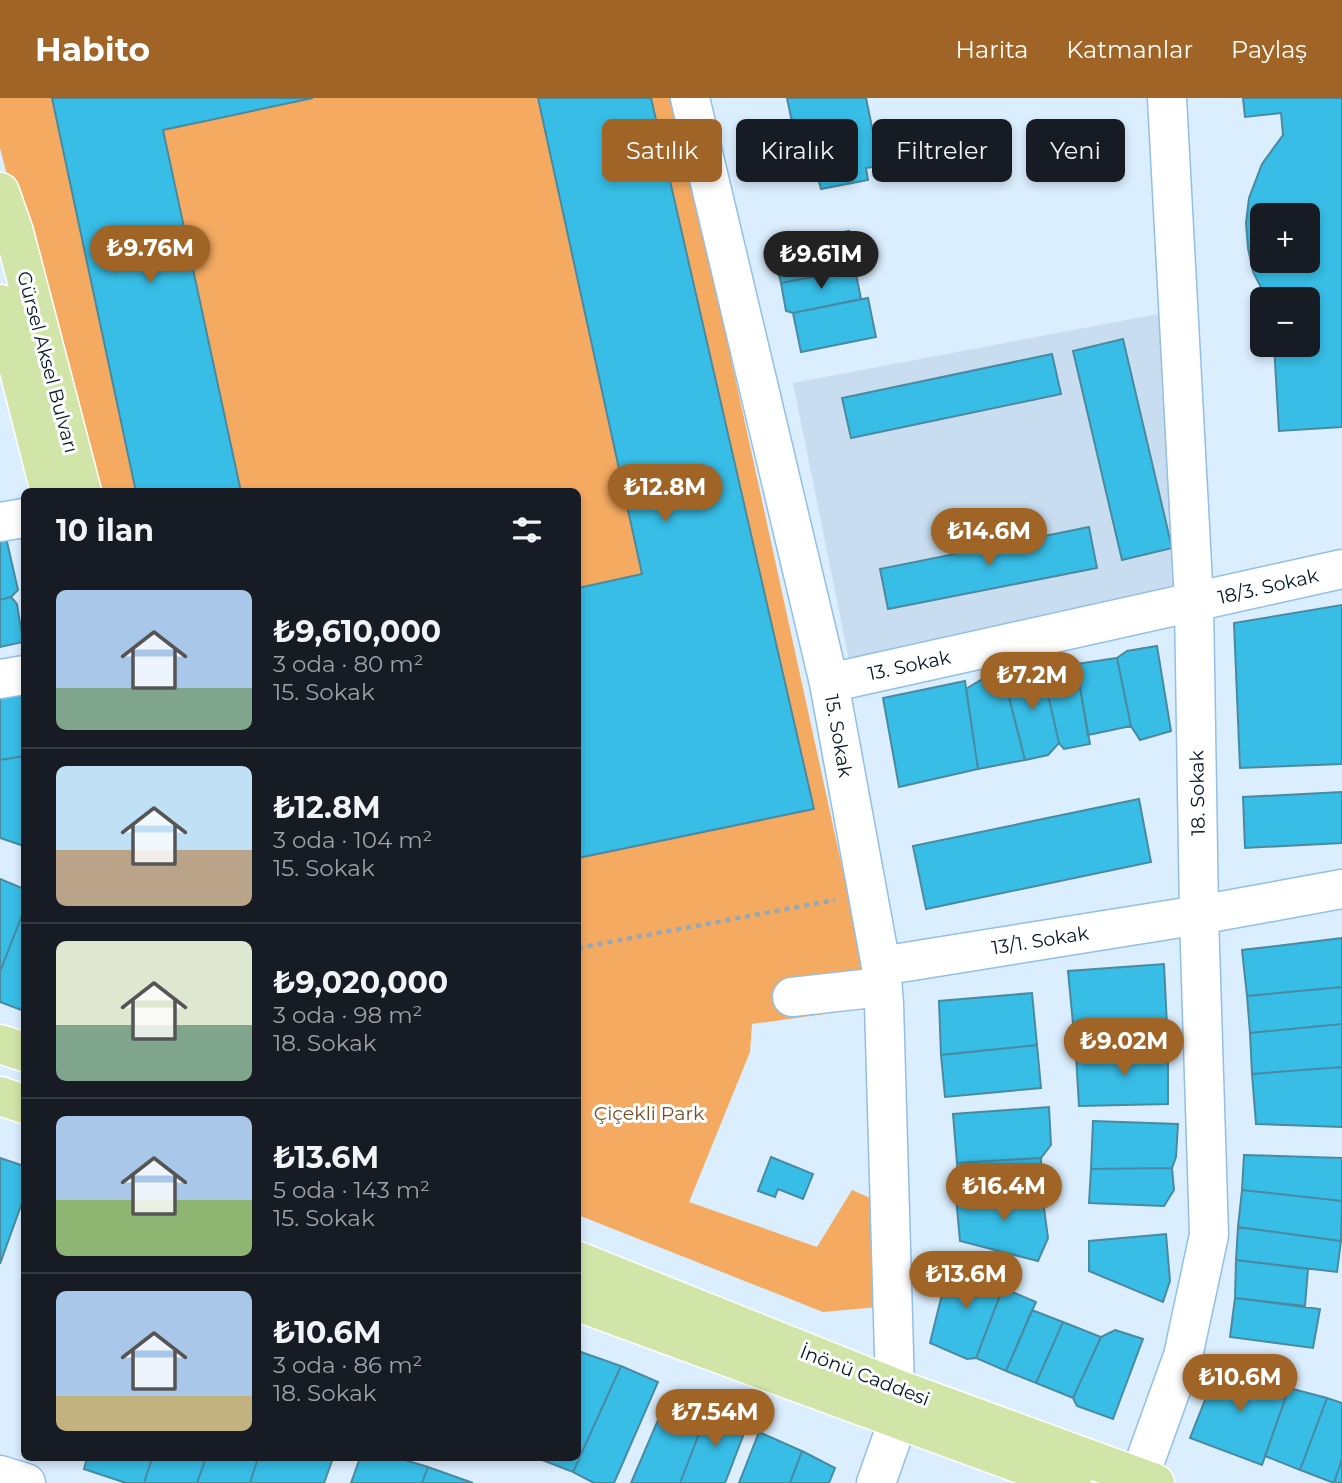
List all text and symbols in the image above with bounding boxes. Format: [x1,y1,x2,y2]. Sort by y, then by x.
text: Habito [35,29,150,69]
text: Harita [956,35,1028,64]
text: Katmanlar [1066,35,1193,64]
text: Paylaş [1231,35,1307,64]
chip: Satılık [602,119,722,182]
chip: Kiralık [736,119,858,182]
chip: Filtreler [872,119,1012,182]
chip: Yeni [1026,119,1125,182]
map controls [1250,203,1320,357]
button: + [1250,203,1320,273]
pin: ₺9.76M [93,226,207,285]
pin: ₺9.61M [764,232,878,291]
text: ₺9.76M [106,234,194,262]
text: ₺9.61M [780,240,863,268]
street label: Gürsel Aksel Bulvarı [12,269,83,456]
button: − [1250,287,1320,357]
pin: ₺12.8M [608,464,722,524]
text: ₺12.8M [624,473,706,501]
pin: ₺14.6M [932,508,1046,568]
icon: filters [508,511,546,549]
text: 10 ilan [56,512,154,549]
text: ₺14.6M [947,517,1031,545]
street label: 18/3. Sokak [1216,564,1321,609]
text: ₺9,610,000 [273,613,441,650]
icon: home [112,618,196,702]
street label: 13. Sokak [866,645,953,685]
text: 3 oda · 80 m² [273,650,424,678]
pin: ₺7.2M [983,652,1081,712]
text: ₺7.2M [996,661,1068,689]
text: 15. Sokak [273,678,375,706]
street label: 15. Sokak [820,693,857,780]
street label: 18. Sokak [1185,749,1210,836]
text: ₺12.8M [273,789,381,826]
icon: home [112,794,196,878]
text: 3 oda · 104 m² [273,826,432,854]
text: 15. Sokak [273,854,375,882]
street label: 13/1. Sokak [990,921,1091,959]
text: ₺9,020,000 [273,964,448,1001]
icon: home [112,969,196,1053]
text: 3 oda · 98 m² [273,1001,422,1029]
pin: ₺9.02M [1067,1018,1181,1078]
text: ₺9.02M [1080,1027,1168,1055]
text: 18. Sokak [273,1029,377,1057]
park label: Çiçekli Park [594,1102,705,1125]
text: ₺13.6M [273,1139,379,1176]
icon: home [112,1144,196,1228]
pin: ₺16.4M [947,1164,1061,1223]
text: ₺16.4M [962,1172,1046,1200]
text: 5 oda · 143 m² [273,1176,430,1204]
text: 15. Sokak [273,1204,375,1232]
pin: ₺13.6M [909,1252,1023,1311]
text: ₺13.6M [925,1260,1007,1288]
text: ₺10.6M [273,1314,381,1351]
icon: home [112,1319,196,1403]
street label: İnönü Caddesi [797,1340,933,1411]
text: 3 oda · 86 m² [273,1351,422,1379]
pin: ₺10.6M [1183,1354,1297,1414]
text: ₺10.6M [1198,1363,1282,1391]
text: 18. Sokak [273,1379,377,1407]
pin: ₺7.54M [658,1390,772,1449]
text: ₺7.54M [672,1398,758,1426]

